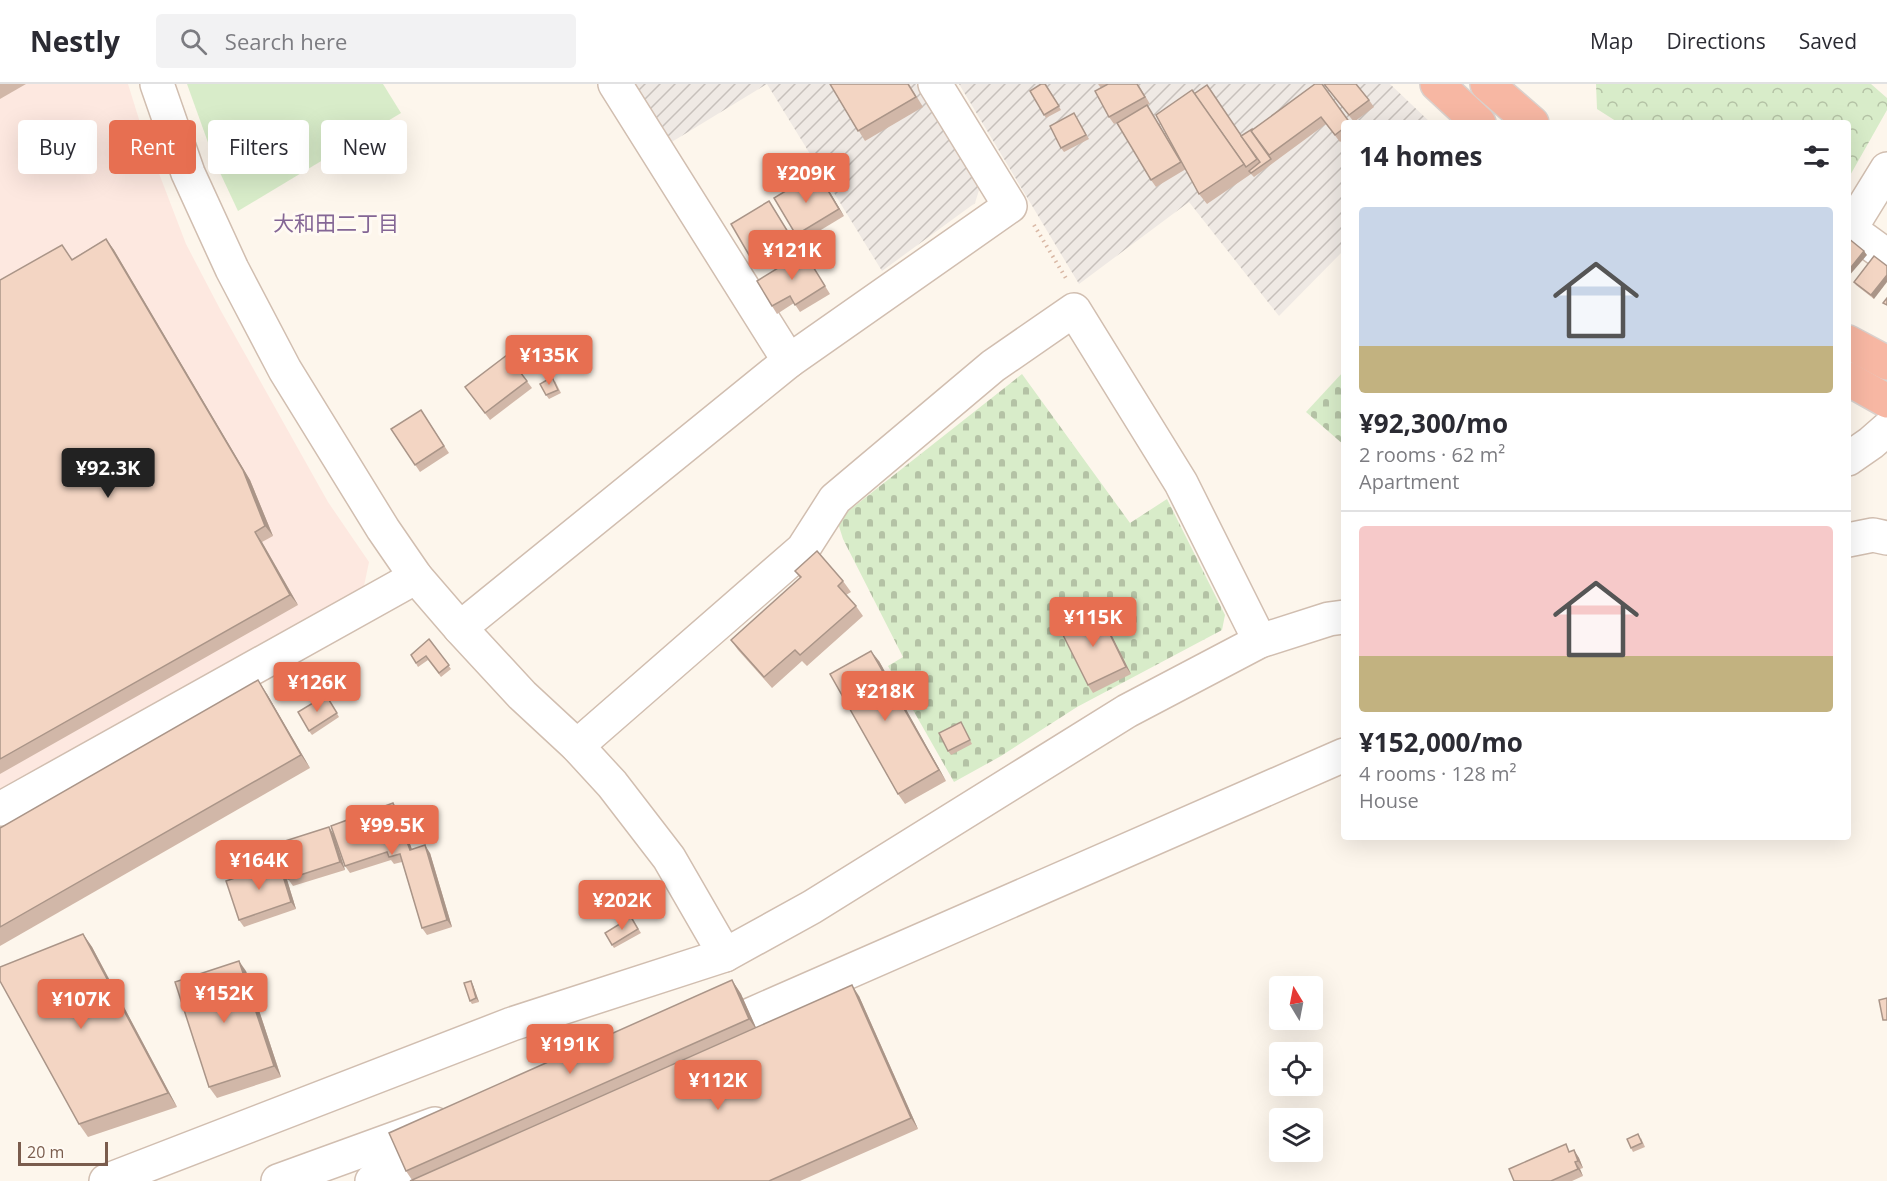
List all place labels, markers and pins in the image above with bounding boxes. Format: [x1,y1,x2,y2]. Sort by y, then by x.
pin: ¥209K [764,153,848,204]
pin: ¥121K [750,230,834,281]
pin: ¥135K [507,335,591,386]
pin: ¥92.3K [59,448,157,499]
pin: ¥115K [1051,597,1135,648]
pin: ¥126K [275,662,359,713]
pin: ¥218K [843,671,927,722]
pin: ¥99.5K [343,805,441,856]
pin: ¥164K [217,840,301,891]
pin: ¥202K [580,880,664,931]
pin: ¥152K [182,973,266,1024]
pin: ¥107K [39,979,123,1030]
pin: ¥191K [528,1024,612,1075]
pin: ¥112K [676,1060,760,1111]

